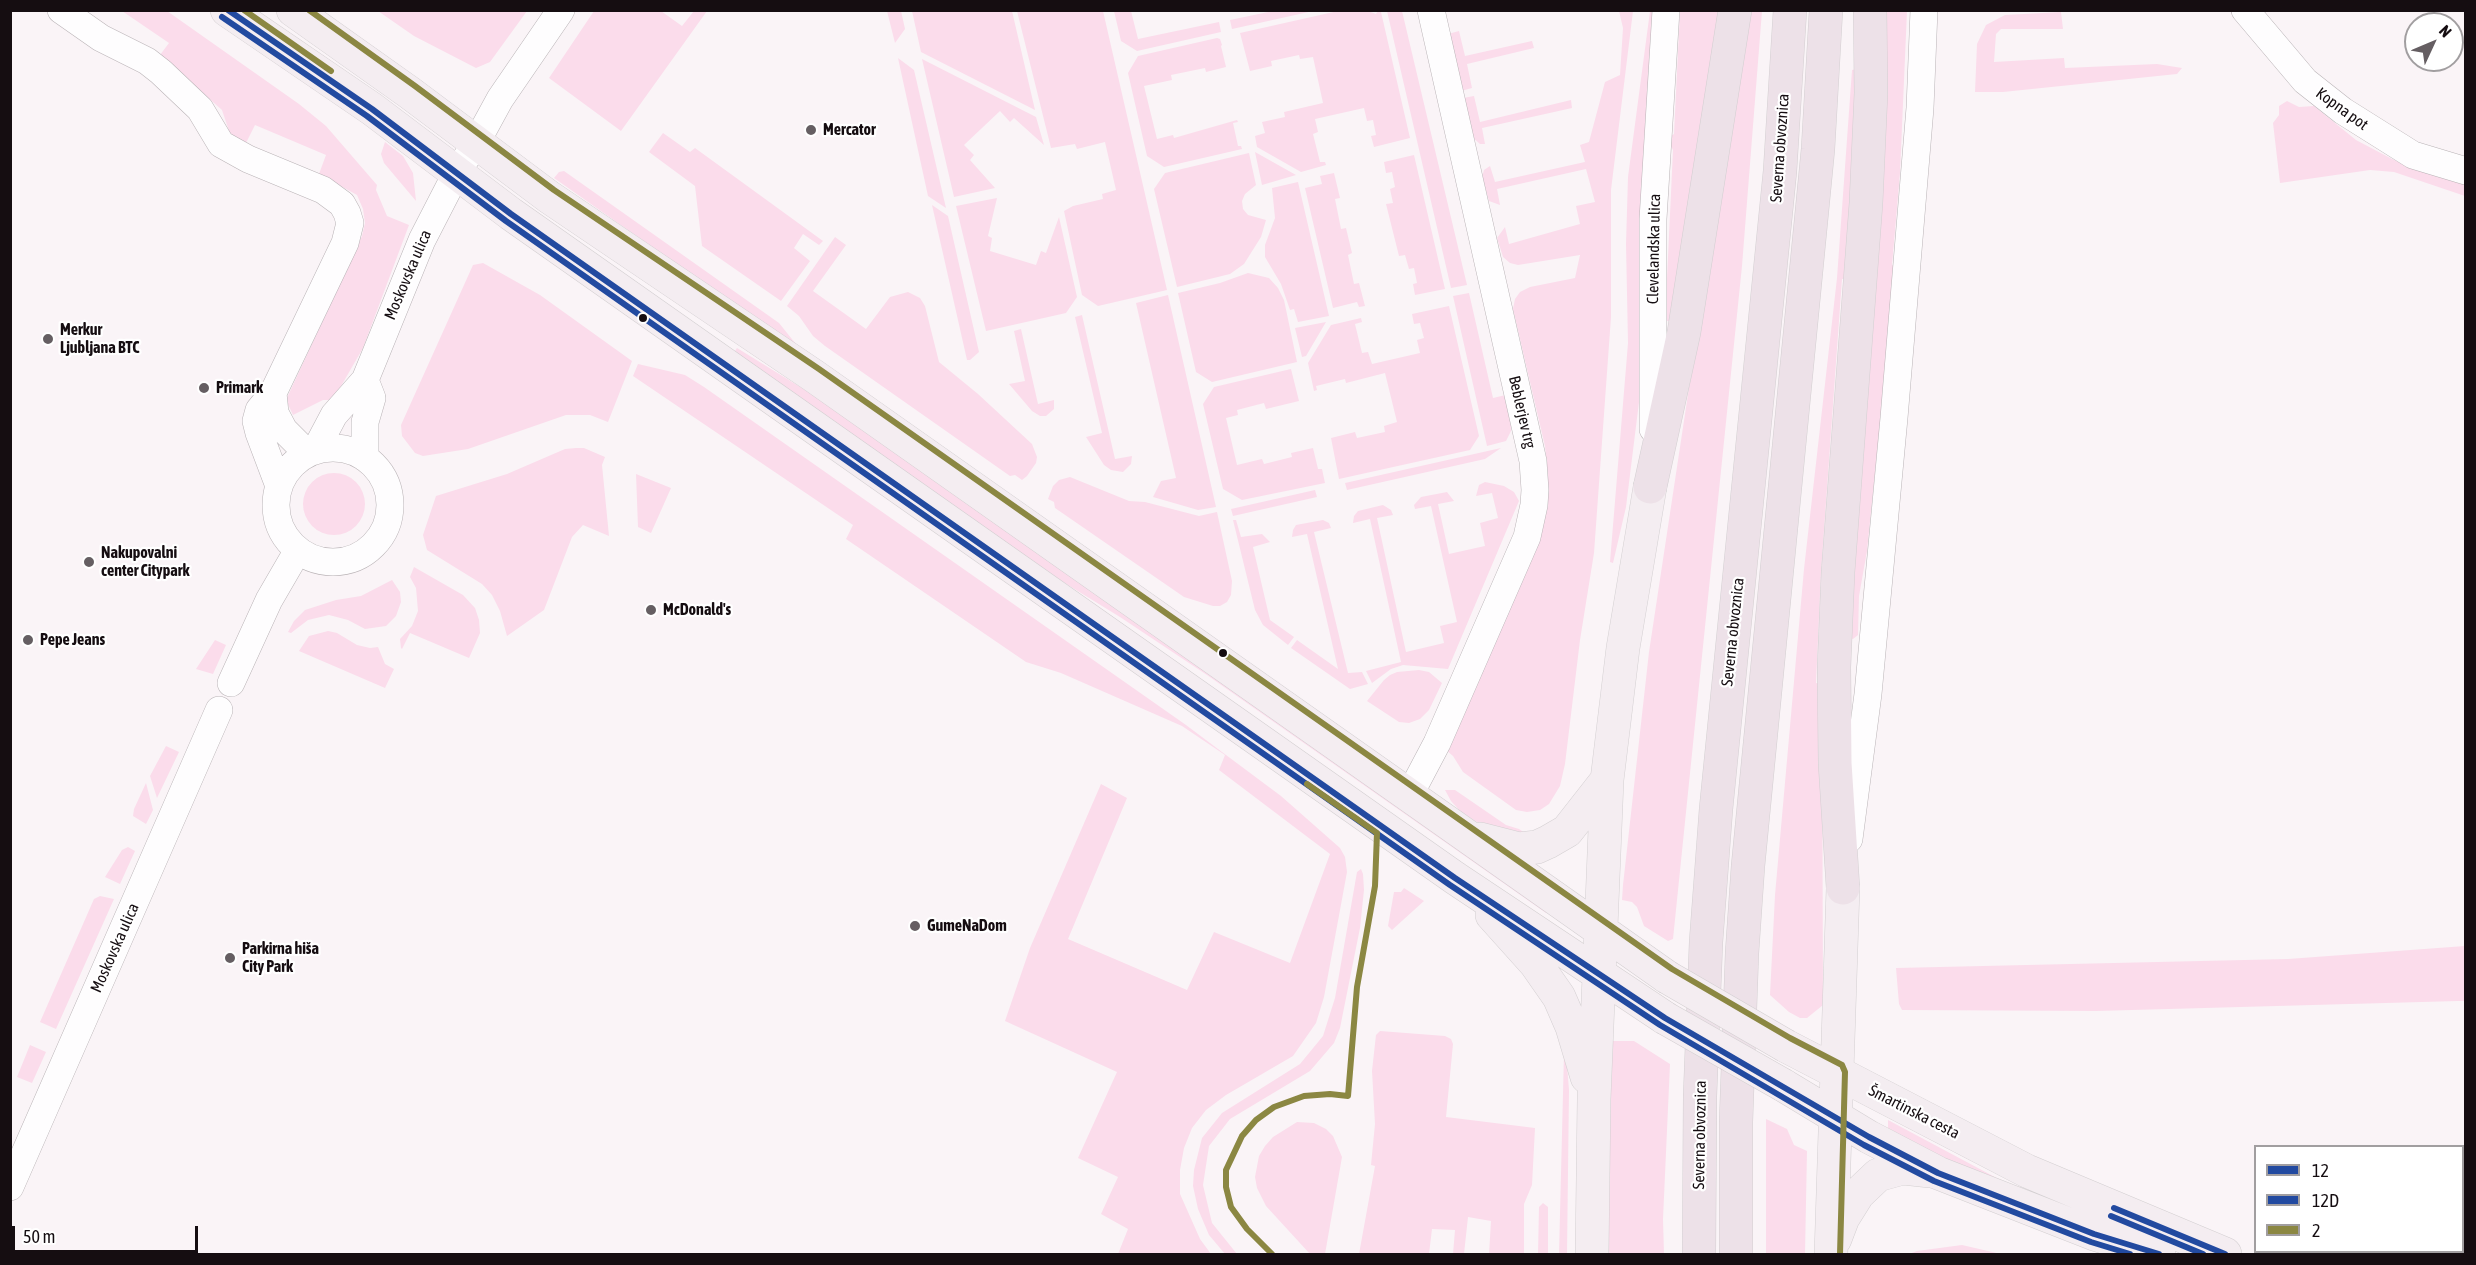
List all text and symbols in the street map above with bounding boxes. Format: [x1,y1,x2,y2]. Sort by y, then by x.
north arrow [2404,12,2464,72]
text: N [2436,21,2455,41]
street label: Kopna pot [2312,84,2372,134]
street label: Severna obvoznica [1767,93,1793,203]
place label: Mercator [823,120,876,140]
marker: Mercator [804,123,818,137]
street label: Clevelandska ulica [1643,194,1665,304]
street label: Moskovska ulica [380,227,436,323]
unlabelled marker [637,312,649,324]
place label: Merkur Ljubljana BTC [60,320,139,358]
marker: Merkur Ljubljana BTC [41,332,55,346]
street label: Beblerjev trg [1504,374,1540,450]
place label: Primark [216,378,263,398]
marker: Primark [197,381,211,395]
place label: Nakupovalni center Citypark [101,543,189,581]
marker: Nakupovalni center Citypark [82,555,96,569]
street label: Severna obvoznica [1718,577,1748,687]
place label: McDonald's [663,600,731,620]
marker: McDonald's [644,603,658,617]
place label: Pepe Jeans [40,630,105,650]
marker: Pepe Jeans [21,633,35,647]
unlabelled marker [1217,647,1229,659]
street label: Moskovska ulica [87,900,143,996]
place label: GumeNaDom [927,916,1007,936]
marker: GumeNaDom [908,919,922,933]
place label: Parkirna hiša City Park [242,939,319,977]
marker: Parkirna hiša City Park [223,951,237,965]
street label: Severna obvoznica [1689,1080,1711,1190]
street label: Šmartinska cesta [1865,1081,1963,1143]
legend [2254,1145,2464,1253]
text: 12 [2312,1160,2329,1181]
text: 12D [2312,1190,2339,1211]
scale bar [15,1214,201,1252]
text: 2 [2312,1220,2320,1241]
text: 50 m [23,1226,55,1247]

